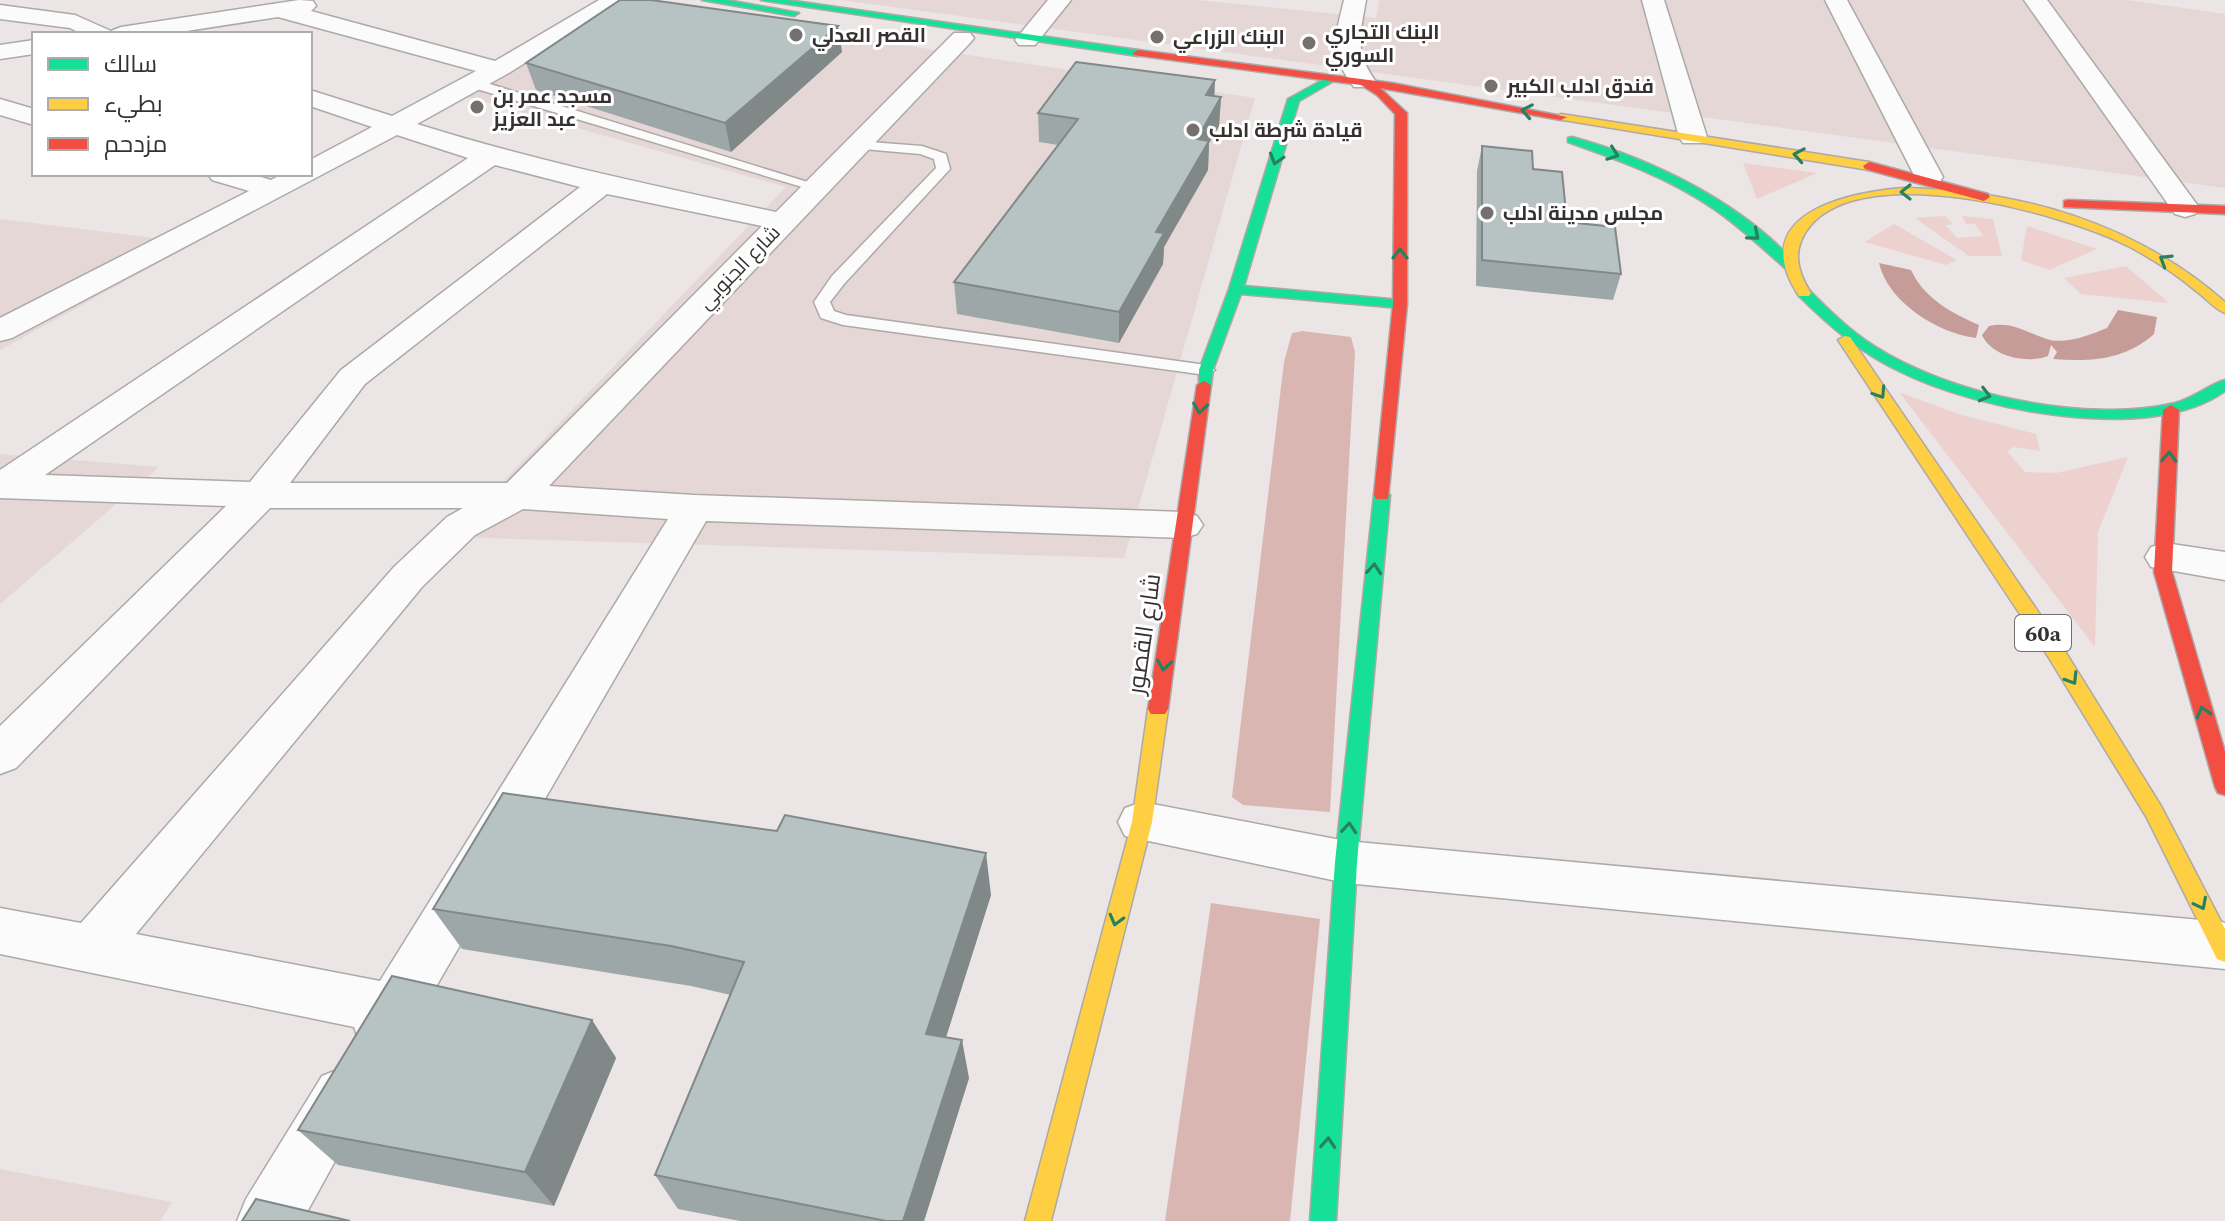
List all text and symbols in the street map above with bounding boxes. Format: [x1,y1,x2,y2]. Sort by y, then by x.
place label: البنك التجاري السوري [1325,18,1440,71]
place label: القصر العدلي [812,21,926,51]
place label: البنك الزراعي [1173,23,1285,53]
marker: القصر العدلي [787,26,805,44]
marker: البنك الزراعي [1148,28,1166,46]
legend [32,32,312,176]
marker: البنك التجاري السوري [1300,34,1318,52]
text: سالك [104,47,157,83]
place label: فندق ادلب الكبير [1506,72,1654,102]
marker: فندق ادلب الكبير [1482,77,1500,95]
place label: مسجد عمر بن عبد العزيز [492,82,612,135]
text: بطيء [104,87,163,123]
marker: مسجد عمر بن عبد العزيز [468,98,486,116]
one-way arrow [1520,103,1534,120]
place label: قيادة شرطة ادلب [1209,116,1363,146]
marker: قيادة شرطة ادلب [1184,121,1202,139]
text: مزدحم [104,127,167,163]
one-way arrow [1605,144,1619,161]
one-way arrow [1793,147,1806,164]
one-way arrow [1269,152,1285,166]
one-way arrow [1899,183,1912,201]
place label: مجلس مدينة ادلب [1503,199,1663,229]
marker: مجلس مدينة ادلب [1478,204,1496,222]
street label: شارع الجنوبي [692,219,788,317]
one-way arrow [1745,226,1760,240]
one-way arrow [1391,247,1409,260]
one-way arrow [2159,255,2174,270]
one-way arrow [1871,384,1886,399]
one-way arrow [1978,386,1992,403]
one-way arrow [1192,401,1209,414]
one-way arrow [2161,450,2178,463]
one-way arrow [1365,562,1382,575]
street label: شارع القصور [1118,571,1171,699]
road number: 60a [2015,615,2071,651]
one-way arrow [1156,658,1173,672]
one-way arrow [2062,670,2078,685]
one-way arrow [2196,705,2213,719]
one-way arrow [1341,821,1358,834]
one-way arrow [2191,896,2207,911]
one-way arrow [1109,913,1126,927]
one-way arrow [1319,1136,1336,1149]

